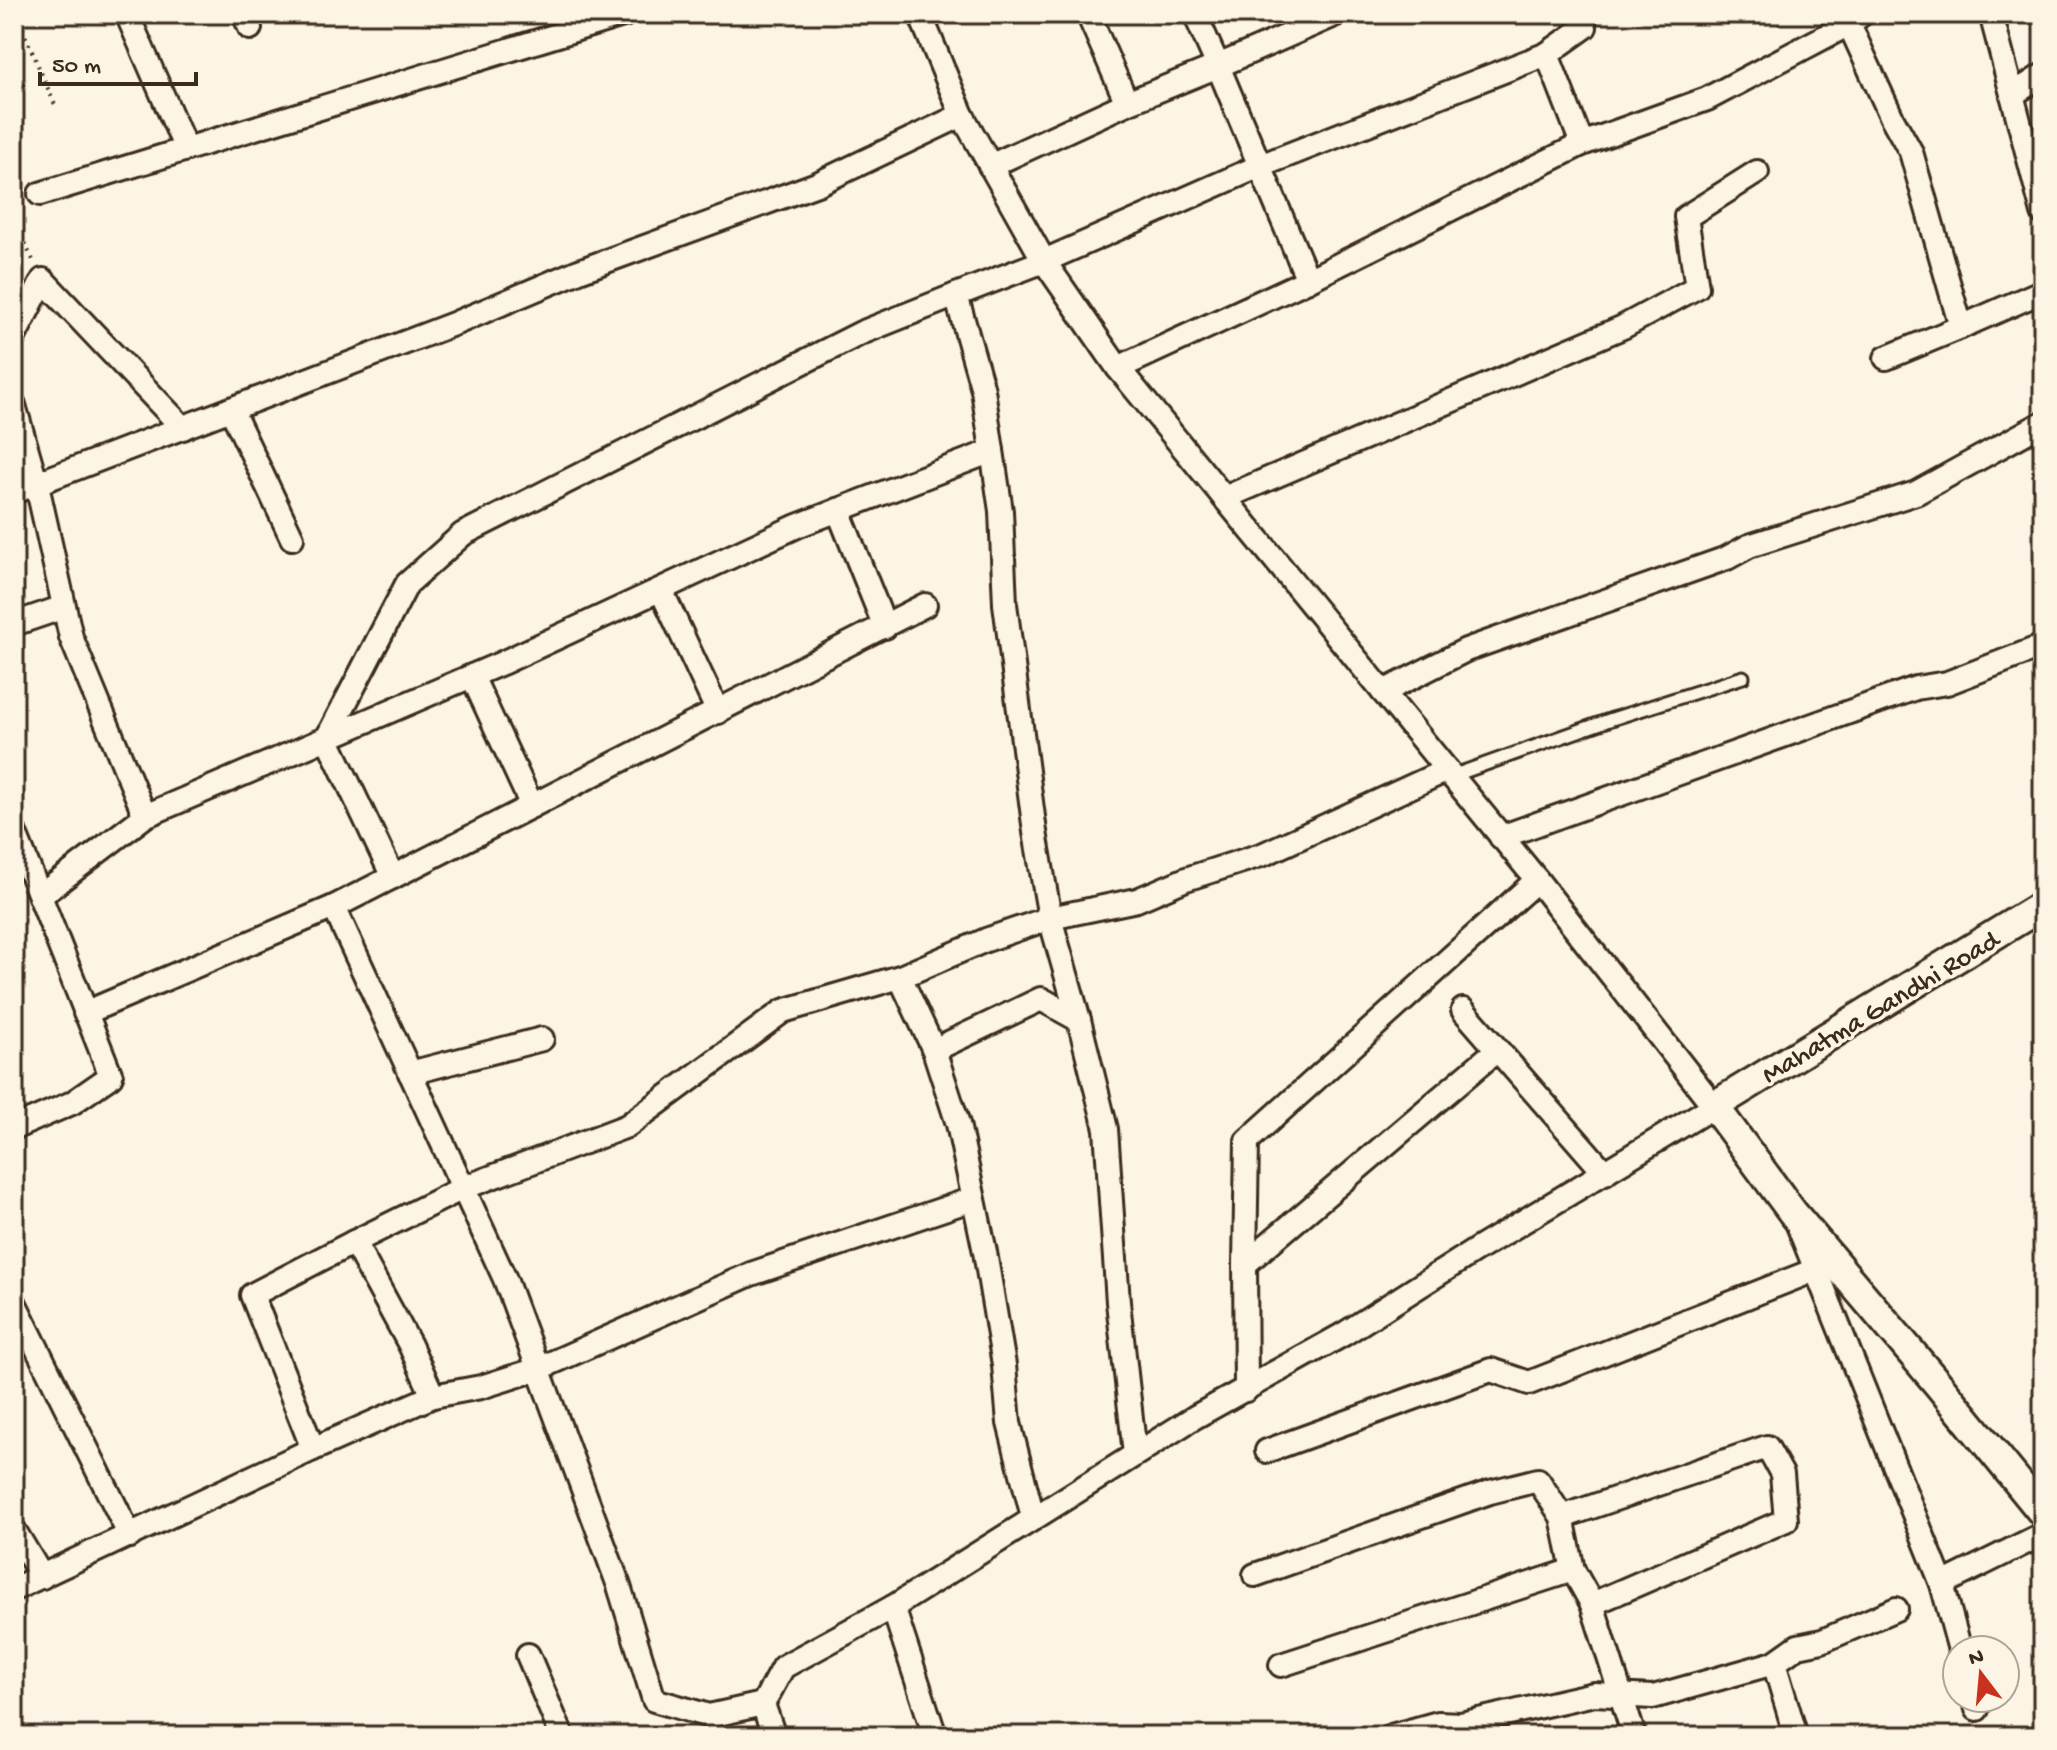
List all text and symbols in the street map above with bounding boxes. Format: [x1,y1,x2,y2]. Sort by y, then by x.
scale bar [40,36,196,86]
text: 50 m [52,53,101,82]
street label: Mahatma Gandhi Road [1757,924,2008,1093]
north arrow [1941,1634,2021,1714]
text: N [1966,1644,1987,1673]

